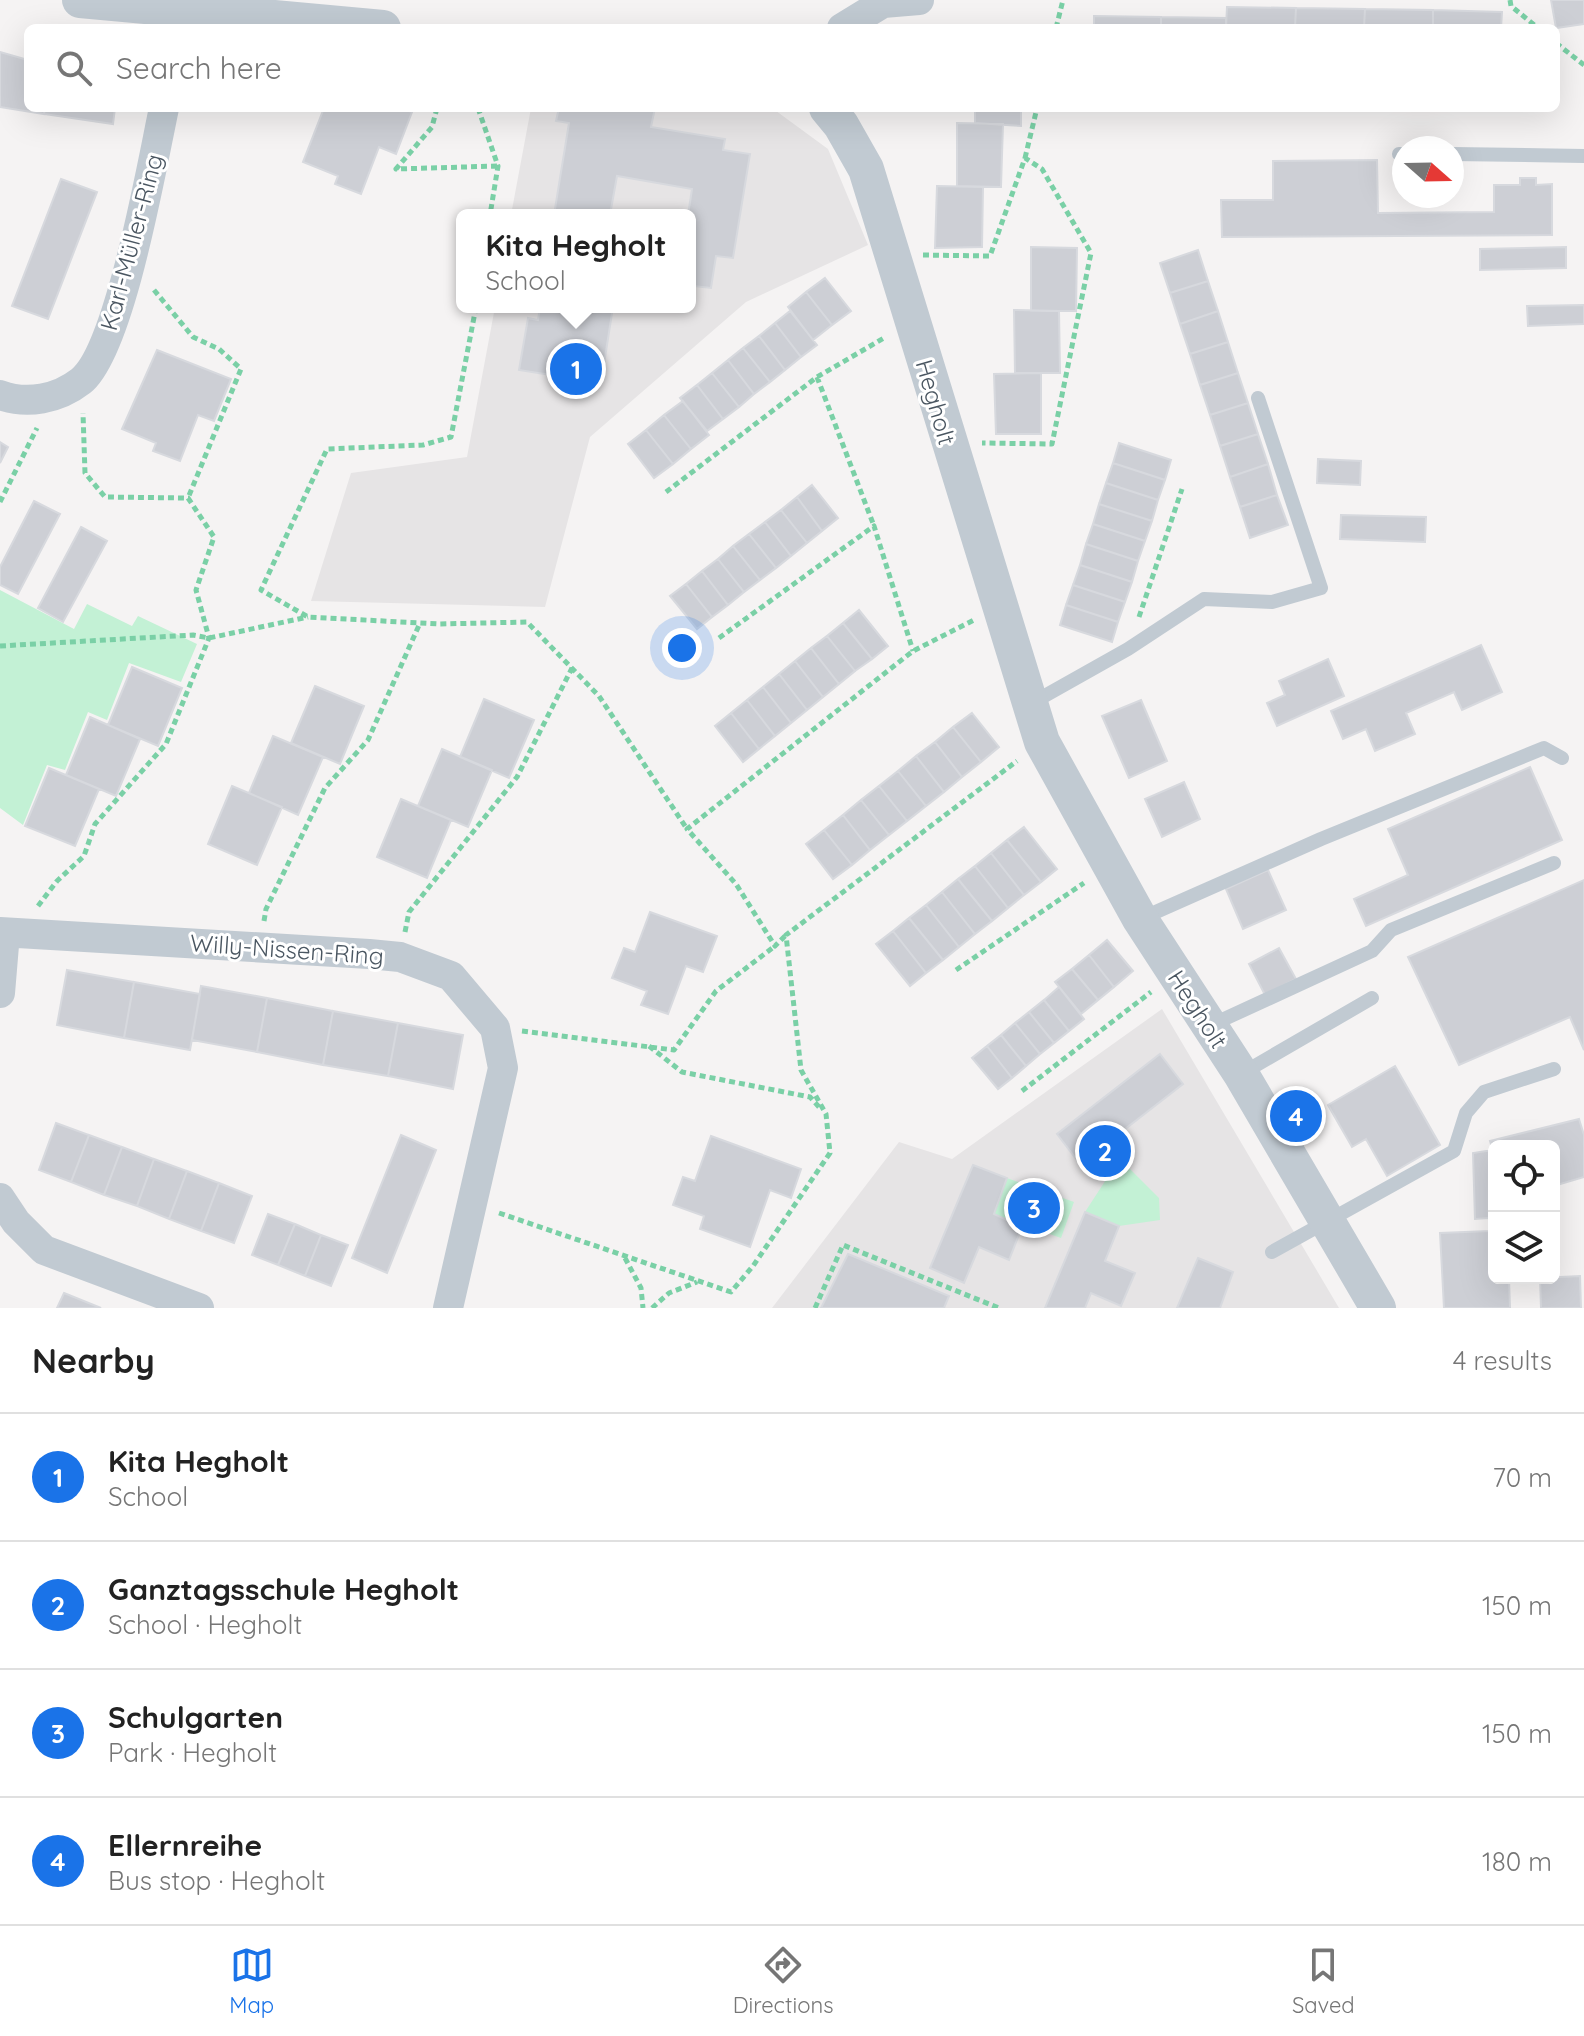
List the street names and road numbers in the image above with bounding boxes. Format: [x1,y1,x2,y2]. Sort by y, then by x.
street label: Karl-Müller-Ring [93,151,169,333]
street label: Hegholt [910,356,962,448]
street label: Willy-Nissen-Ring [189,927,385,971]
street label: Hegholt [1162,964,1234,1054]

